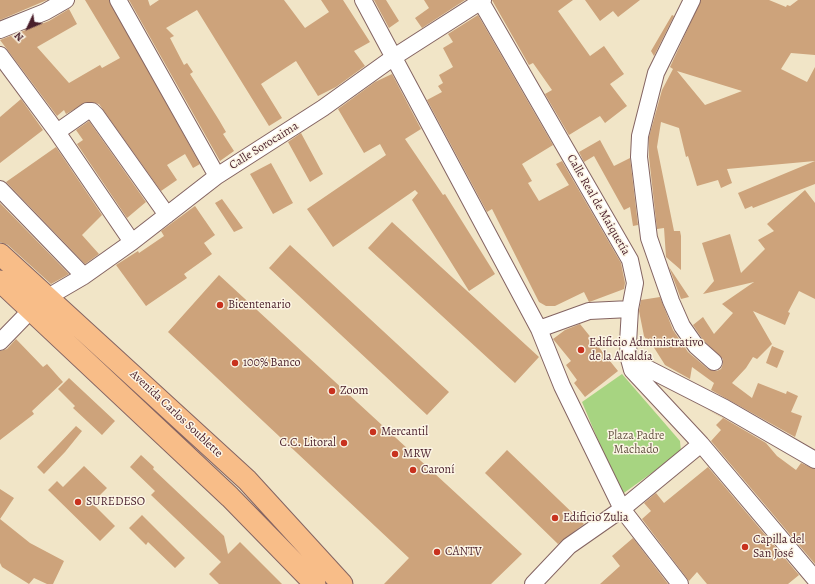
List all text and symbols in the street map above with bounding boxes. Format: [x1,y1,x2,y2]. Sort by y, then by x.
north arrow [8,8,48,48]
text: N [11,29,27,45]
street label: Calle Sorocaima [227,119,301,173]
street label: Calle Real de Maiquetía [563,152,633,258]
place label: Bicentenario [228,298,291,312]
marker: Bicentenario [215,300,225,310]
place label: Edificio Administrativo de la Alcaldía [589,336,703,364]
marker: Edificio Administrativo de la Alcaldía [576,345,586,355]
place label: 100% Banco [243,356,301,370]
marker: 100% Banco [230,358,240,368]
street label: Avenida Carlos Soublette [127,367,225,461]
place label: Zoom [340,384,369,398]
marker: Zoom [327,386,337,396]
place label: Mercantil [381,425,428,439]
marker: Mercantil [368,427,378,437]
park label: Plaza Padre Machado [608,429,664,457]
place label: C.C. Litoral [279,436,336,450]
marker: C.C. Litoral [339,438,349,448]
place label: MRW [403,447,431,461]
marker: MRW [390,449,400,459]
place label: Caroní [421,463,455,477]
marker: Caroní [408,465,418,475]
place label: SUREDESO [86,495,145,509]
marker: SUREDESO [73,497,83,507]
place label: Edificio Zulia [563,511,629,525]
marker: Edificio Zulia [550,513,560,523]
place label: Capilla del San José [753,533,804,561]
marker: Capilla del San José [740,542,750,552]
place label: CANTV [445,545,482,559]
marker: CANTV [432,547,442,557]

